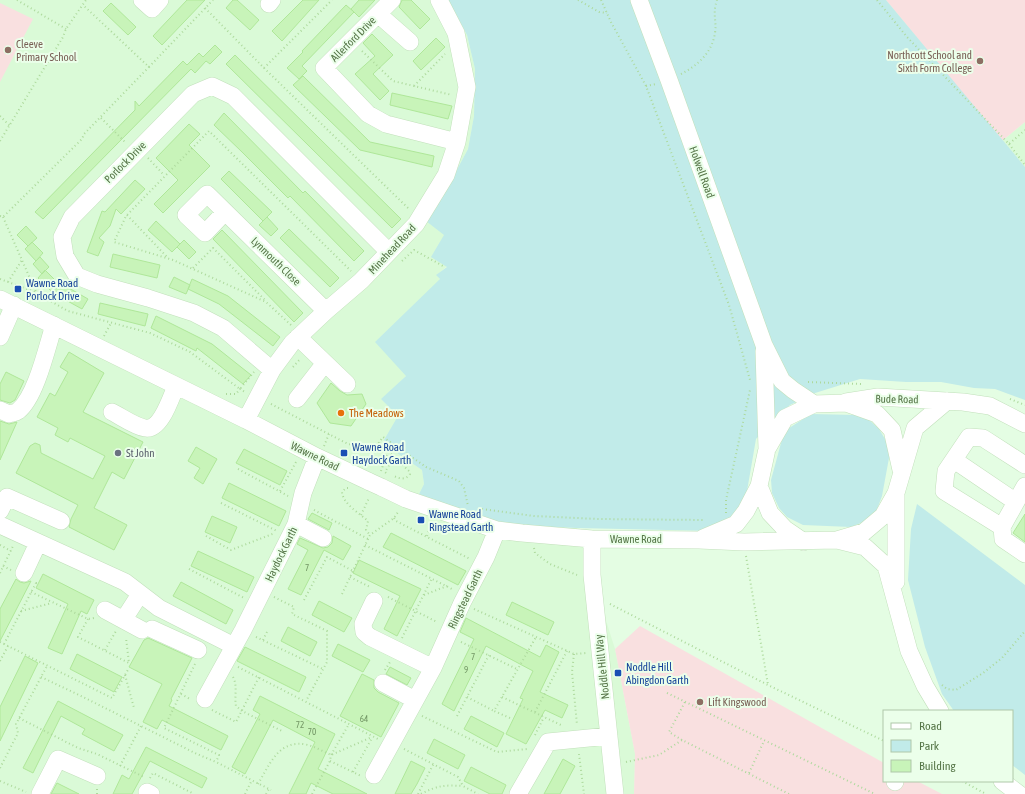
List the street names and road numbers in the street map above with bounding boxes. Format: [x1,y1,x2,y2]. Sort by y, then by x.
street label: Allerford Drive [328,14,378,64]
street label: Porlock Drive [102,139,148,185]
street label: Holwell Road [687,145,717,199]
street label: Minehead Road [366,222,418,276]
street label: Lynmouth Close [249,234,303,288]
street label: Bude Road [875,393,919,405]
street label: Wawne Road [289,439,341,473]
street label: Haydock Garth [263,525,299,583]
street label: Wawne Road [610,533,662,545]
street label: Ringstead Garth [445,567,485,631]
street label: Noddle Hill Way [593,634,611,700]

